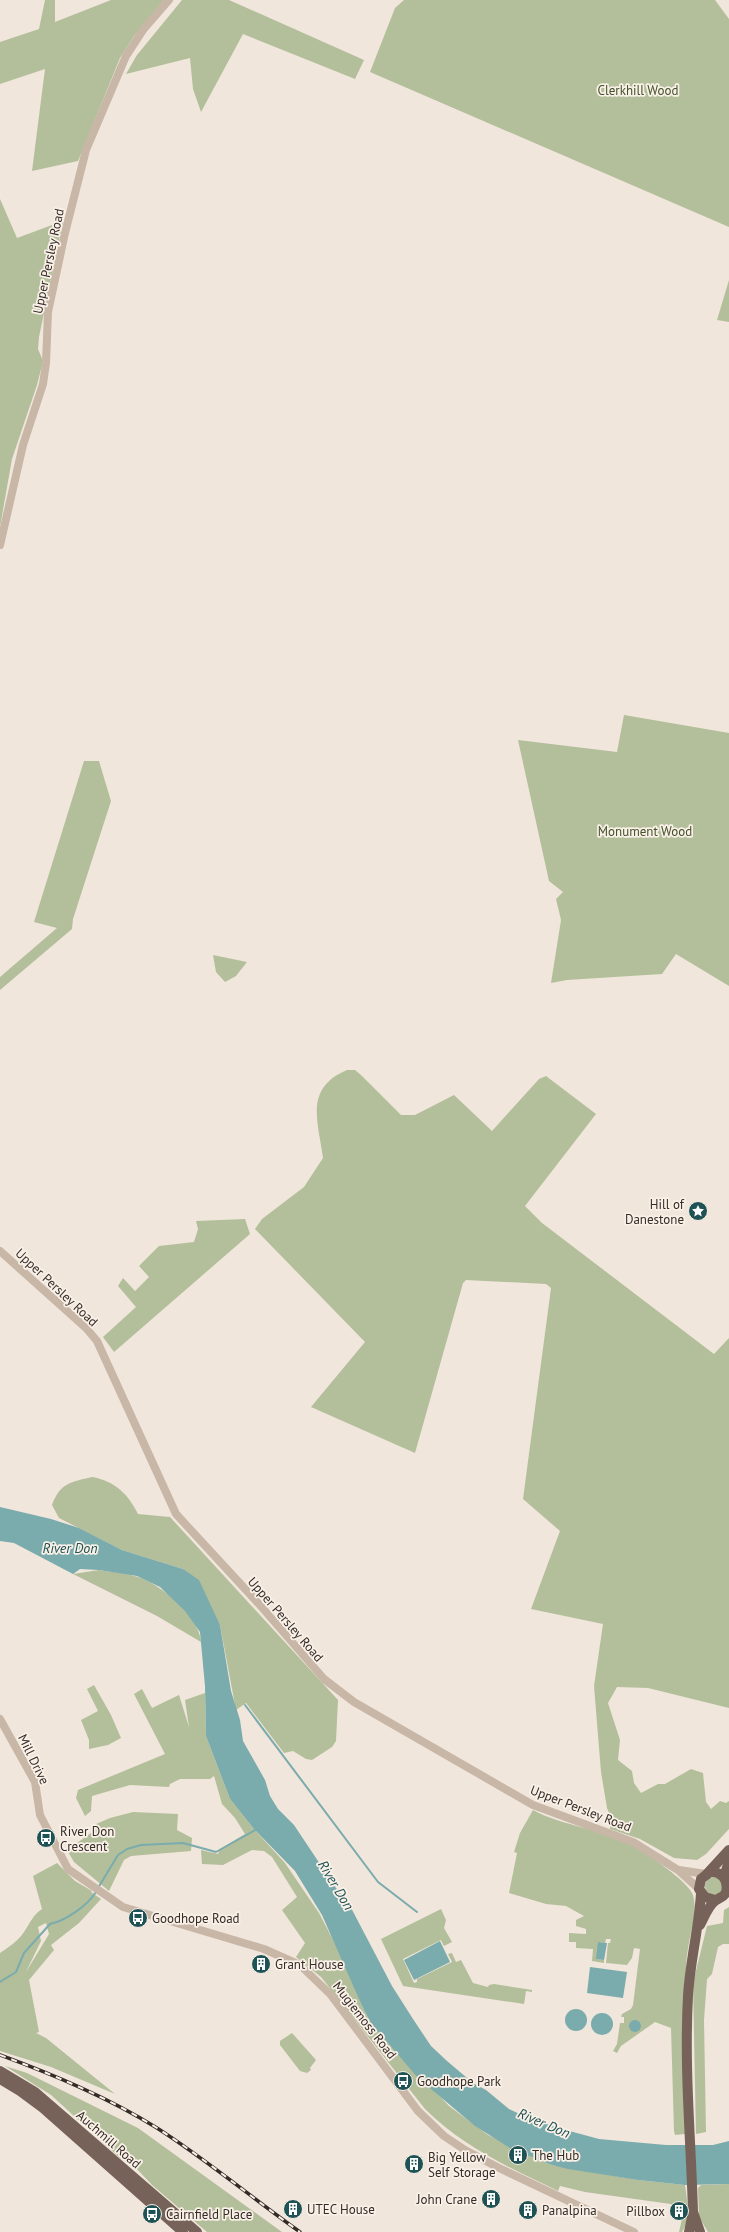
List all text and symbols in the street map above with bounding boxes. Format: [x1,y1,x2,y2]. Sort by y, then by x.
park label: Clerkhill Wood [597,82,679,99]
street label: Upper Persley Road [29,207,68,315]
park label: Monument Wood [598,823,692,840]
place label: Hill of Danestone [625,1196,685,1228]
place icon: Hill of Danestone [687,1200,709,1222]
street label: Upper Persley Road [12,1245,102,1330]
water label: River Don [42,1539,98,1557]
street label: Upper Persley Road [244,1573,327,1665]
street label: Mill Drive [14,1731,53,1787]
street label: Upper Persley Road [528,1781,634,1836]
place label: River Don Crescent [60,1823,114,1855]
bus stop icon: River Don Crescent [35,1827,57,1849]
water label: River Don [314,1857,358,1913]
bus stop icon: Goodhope Road [127,1907,149,1929]
place label: Goodhope Road [152,1910,240,1927]
building icon: Grant House [250,1953,272,1975]
place label: Grant House [275,1956,344,1973]
street label: Mugiemoss Road [329,1978,400,2063]
bus stop icon: Goodhope Park [392,2070,414,2092]
place label: Goodhope Park [417,2073,502,2090]
water label: River Don [515,2104,573,2142]
street label: Auchmill Road [73,2107,145,2172]
building icon: The Hub [507,2144,529,2166]
place label: The Hub [532,2147,579,2164]
place label: Big Yellow Self Storage [428,2149,496,2181]
building icon: Big Yellow Self Storage [403,2153,425,2175]
building icon: John Crane [480,2188,502,2210]
place label: John Crane [416,2191,477,2208]
building icon: UTEC House [282,2198,304,2220]
building icon: Panalpina [517,2199,539,2221]
building icon: Pillbox [668,2200,690,2222]
place label: UTEC House [307,2201,375,2218]
place label: Panalpina [542,2202,597,2219]
bus stop icon: Cairnfield Place [141,2203,163,2225]
place label: Pillbox [626,2203,665,2220]
place label: Cairnfield Place [166,2206,252,2223]

